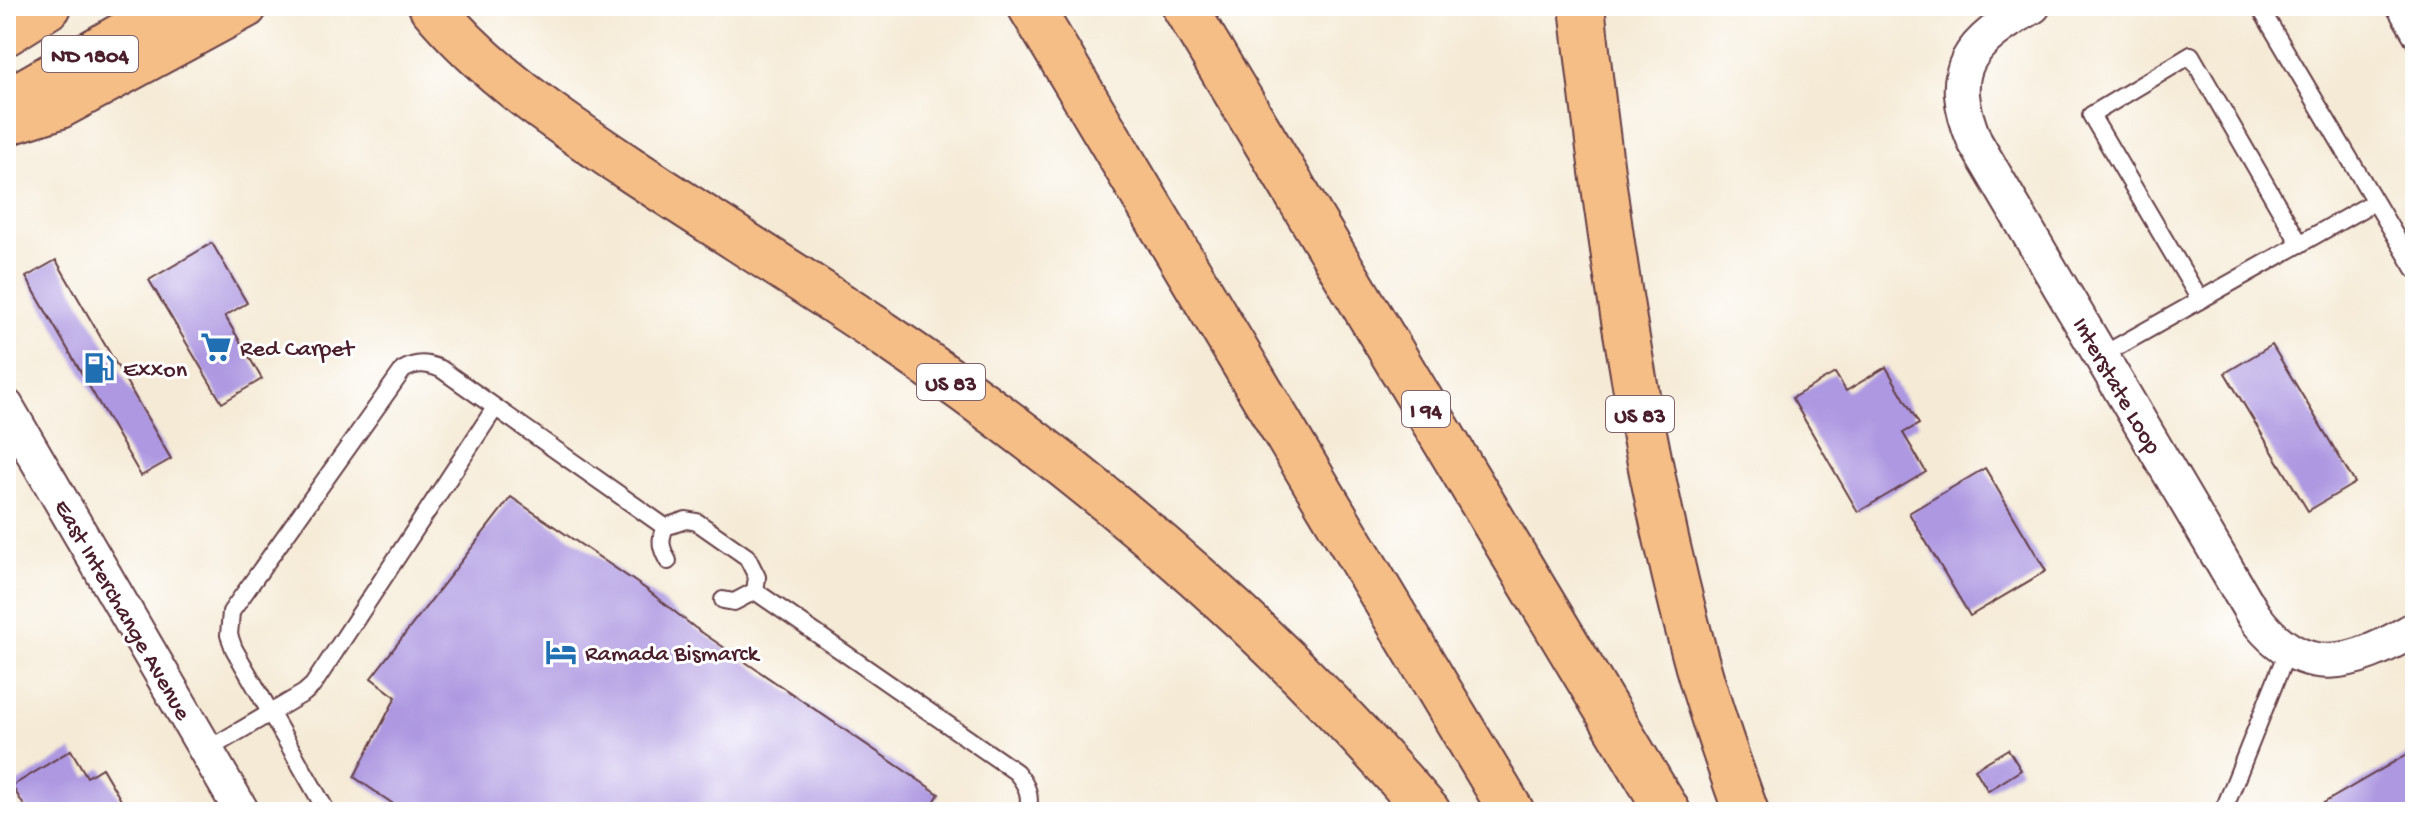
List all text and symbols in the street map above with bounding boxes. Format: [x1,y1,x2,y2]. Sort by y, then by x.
road number: ND 1804 [42,36,138,72]
street label: Interstate Loop [2064,313,2166,460]
supermarket icon: Red Carpet [199,330,233,364]
place label: Red Carpet [240,336,356,365]
fuel station icon: Exxon [82,351,116,385]
place label: Exxon [123,357,188,386]
road number: US 83 [917,364,985,400]
road number: I 94 [1402,391,1450,427]
road number: US 83 [1606,396,1674,432]
street label: East Interchange Avenue [46,495,196,727]
hotel icon: Ramada Bismarck [544,635,578,669]
place label: Ramada Bismarck [585,641,761,670]

